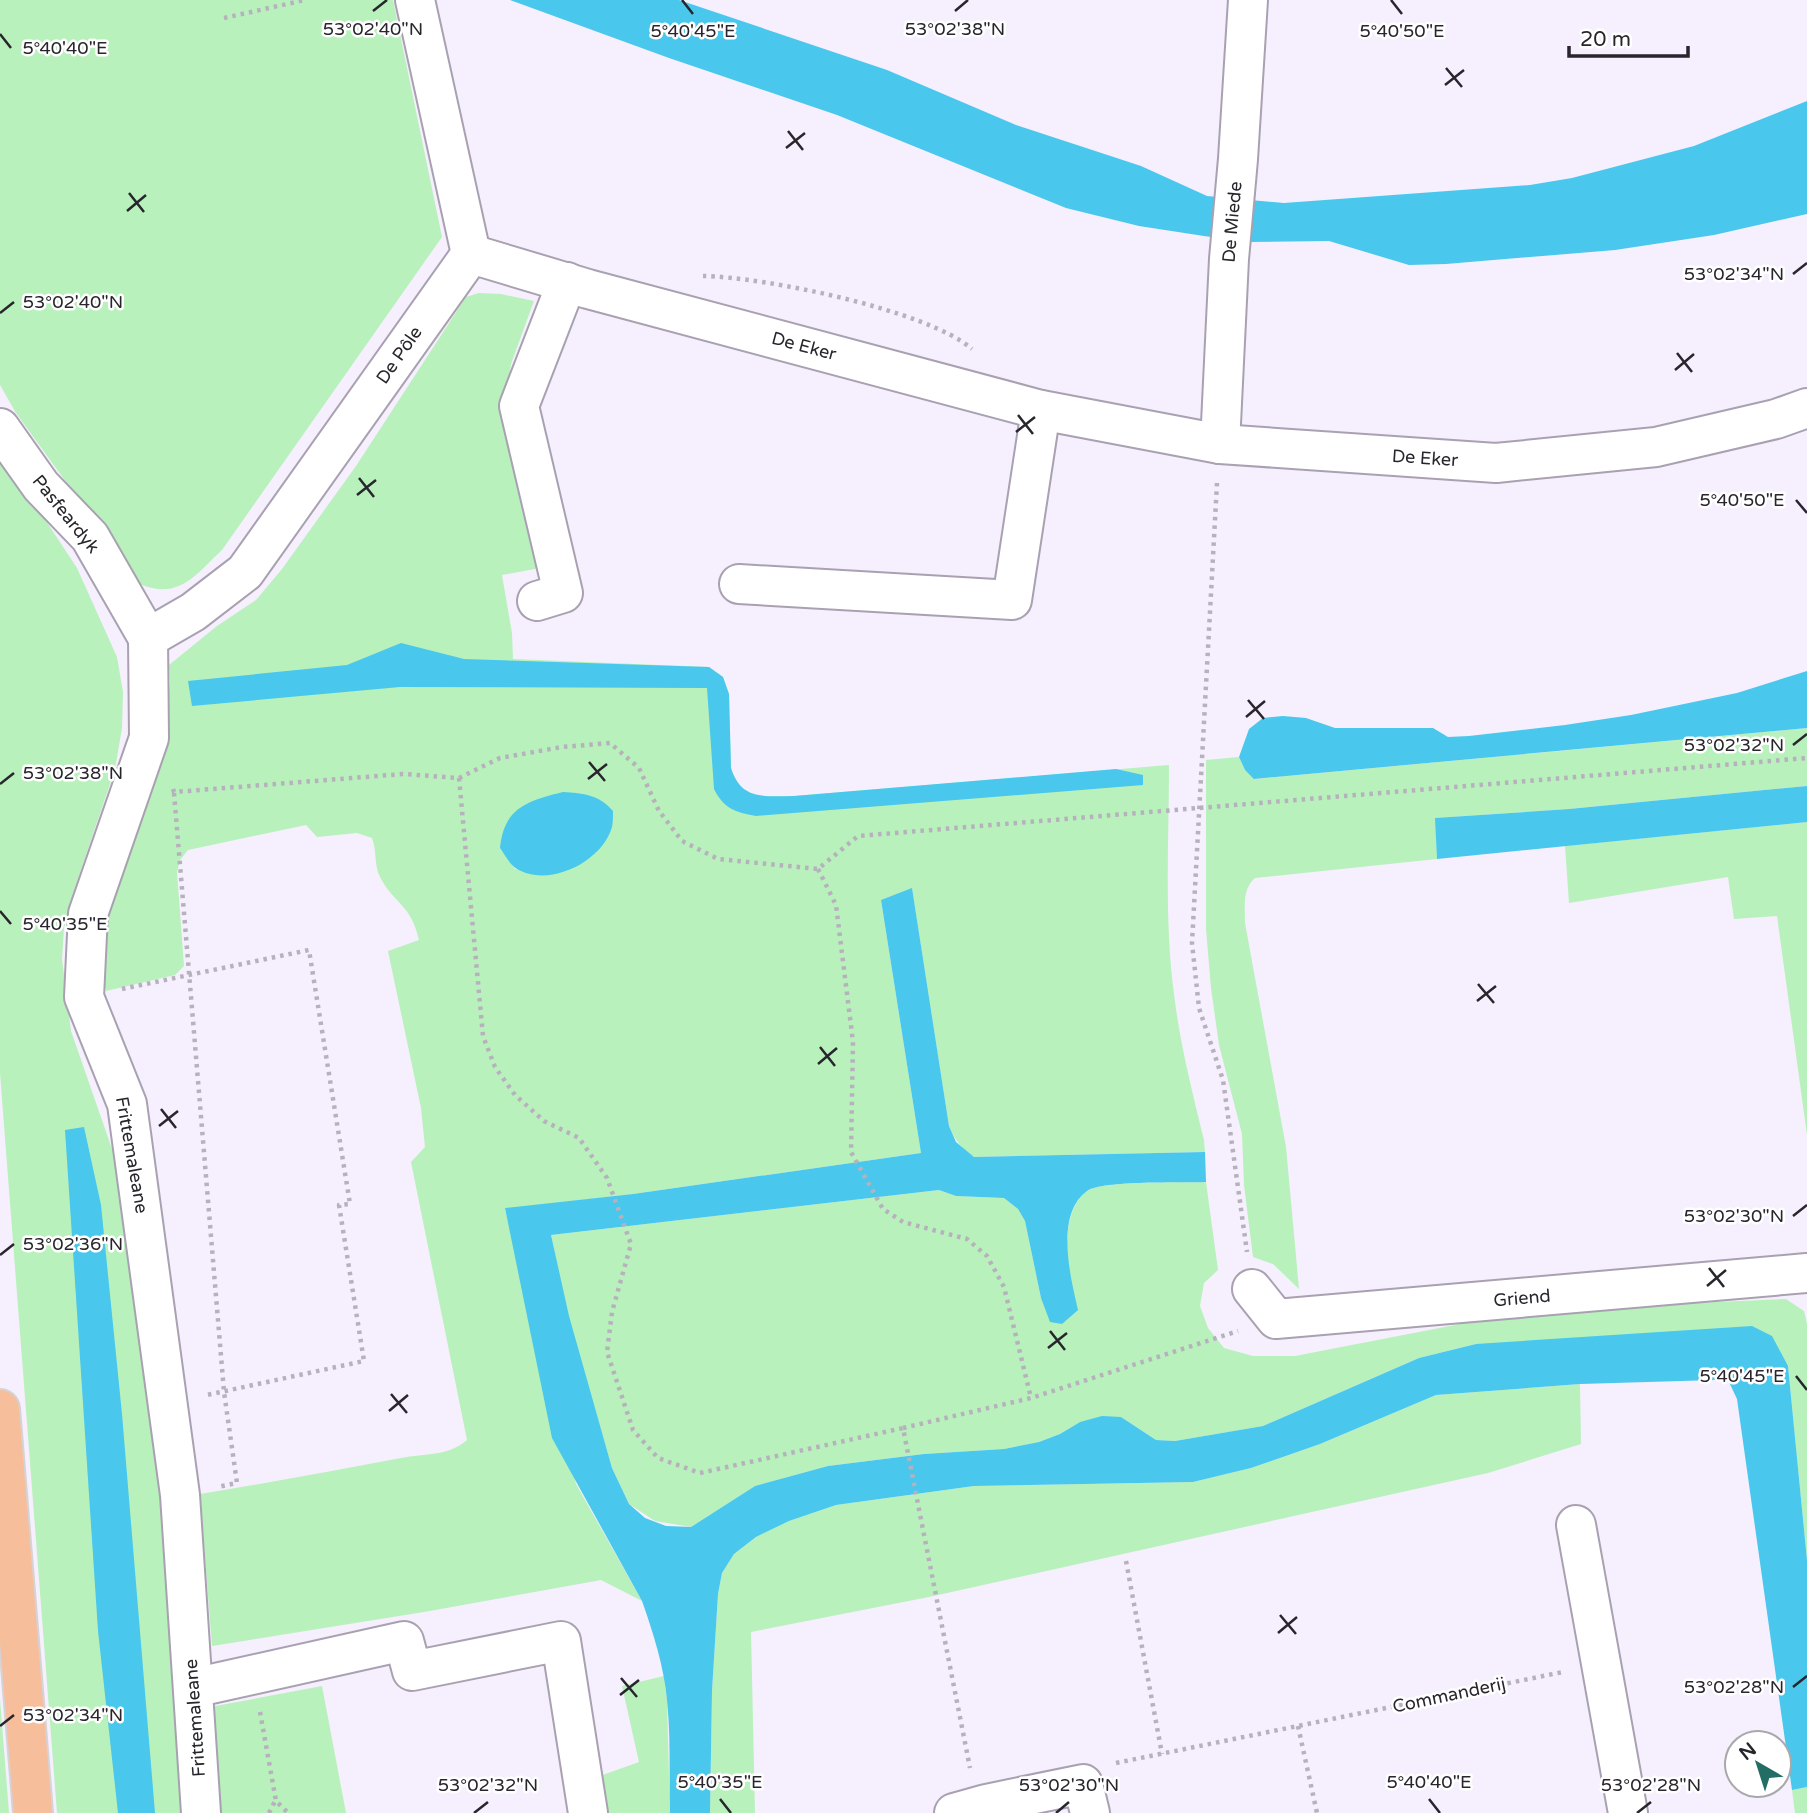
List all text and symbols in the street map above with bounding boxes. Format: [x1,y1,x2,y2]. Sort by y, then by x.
scale bar [1569,14,1688,58]
text: 53°02'40"N [323,18,423,40]
text: 53°02'38"N [905,18,1005,40]
text: 5°40'45"E [650,20,736,42]
text: 5°40'50"E [1359,20,1445,42]
text: 20 m [1580,27,1631,52]
text: 5°40'40"E [22,37,108,59]
street label: De Miede [1217,180,1247,264]
text: 53°02'34"N [1684,263,1784,285]
text: 53°02'40"N [23,291,123,313]
street label: De Pôle [371,322,427,388]
street label: De Eker [769,327,839,365]
street label: De Eker [1391,445,1459,471]
street label: Pasfeardyk [28,470,104,558]
text: 5°40'50"E [1699,489,1785,511]
text: 53°02'32"N [1684,734,1784,756]
text: 53°02'38"N [23,762,123,784]
text: 5°40'35"E [22,913,108,935]
street label: Frittemaleane [111,1095,153,1215]
text: 53°02'30"N [1684,1205,1784,1227]
text: 53°02'36"N [23,1233,123,1255]
street label: Griend [1492,1285,1552,1311]
text: 5°40'45"E [1699,1365,1785,1387]
street label: Frittemaleane [180,1658,210,1778]
street label: Commanderij [1391,1672,1507,1718]
text: 53°02'28"N [1684,1676,1784,1698]
text: 53°02'34"N [23,1704,123,1726]
north arrow [1723,1729,1793,1799]
text: N [1735,1738,1761,1765]
text: 5°40'35"E [677,1771,763,1793]
text: 5°40'40"E [1386,1771,1472,1793]
text: 53°02'32"N [438,1774,538,1796]
text: 53°02'30"N [1019,1774,1119,1796]
text: 53°02'28"N [1601,1774,1701,1796]

